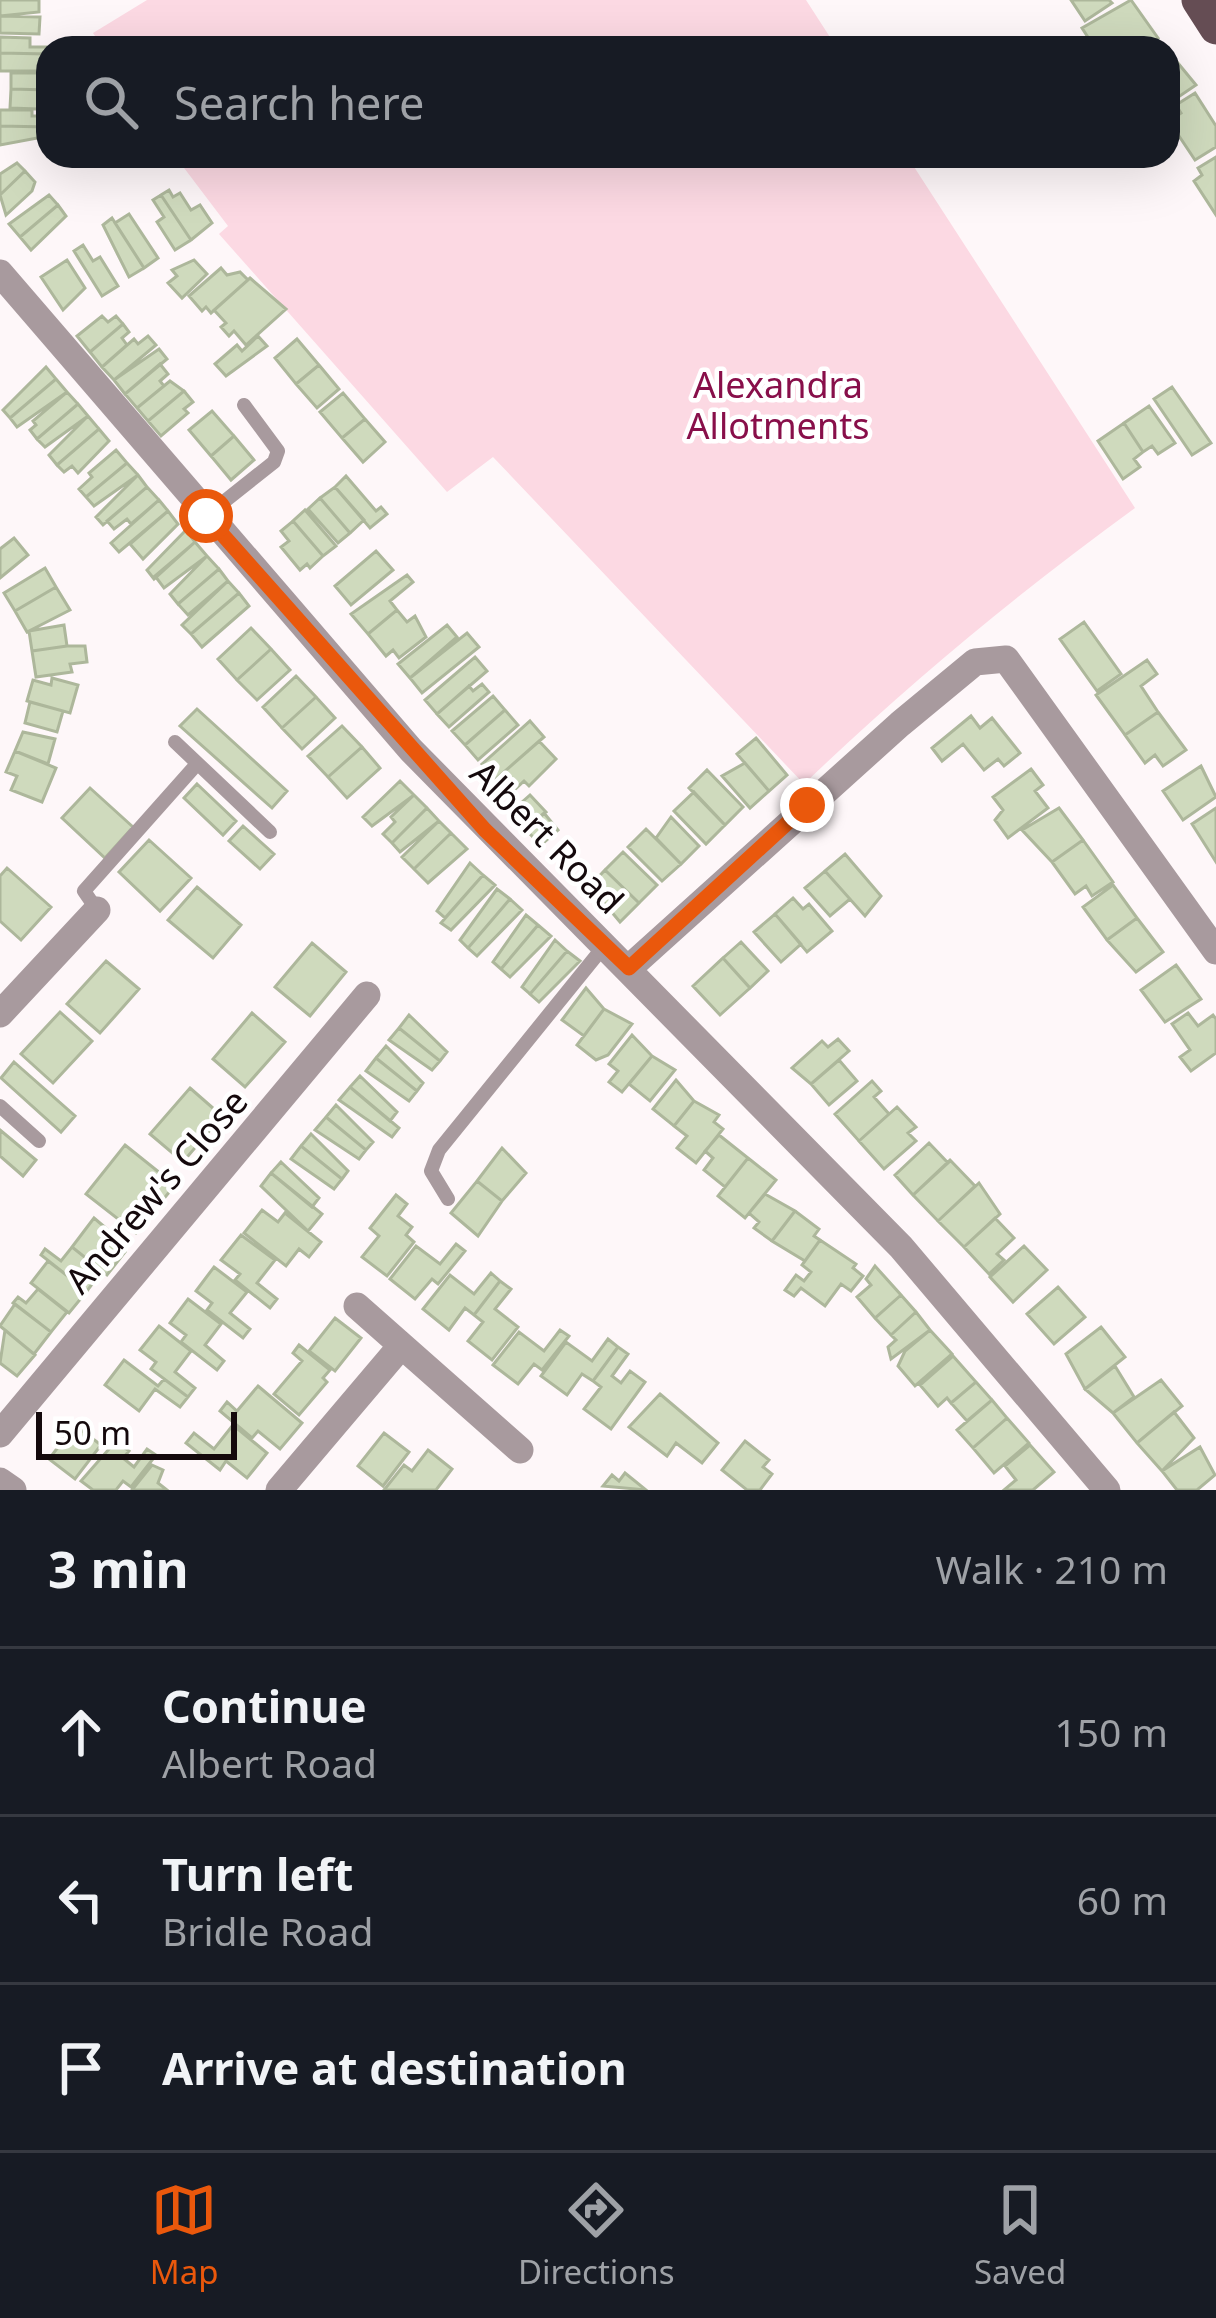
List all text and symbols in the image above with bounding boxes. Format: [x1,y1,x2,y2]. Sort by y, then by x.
search box [36,36,1180,168]
icon: search [78,69,144,135]
text: Search here [174,72,424,133]
park label: Alexandra Allotments [687,360,869,450]
route start [179,489,233,543]
street label: Albert Road [460,749,635,924]
route end [780,778,834,832]
street label: Andrew's Close [53,1078,258,1303]
scale bar [36,1406,237,1459]
text: 50 m [54,1410,131,1455]
text: 3 min [48,1533,189,1603]
text: Walk · 210 m [935,1542,1168,1595]
text: Continue [162,1675,367,1736]
icon: ahead [48,1699,114,1765]
text: 150 m [1054,1705,1168,1758]
text: Albert Road [162,1736,377,1789]
text: Turn left [162,1843,353,1904]
icon: left [48,1867,114,1933]
text: 60 m [1077,1873,1168,1926]
text: Bridle Road [162,1904,373,1957]
icon: arrive [48,2035,114,2101]
text: Arrive at destination [162,2037,627,2098]
tab: Map [150,2177,218,2294]
tab: Directions [518,2177,675,2294]
tab: Saved [974,2177,1066,2294]

